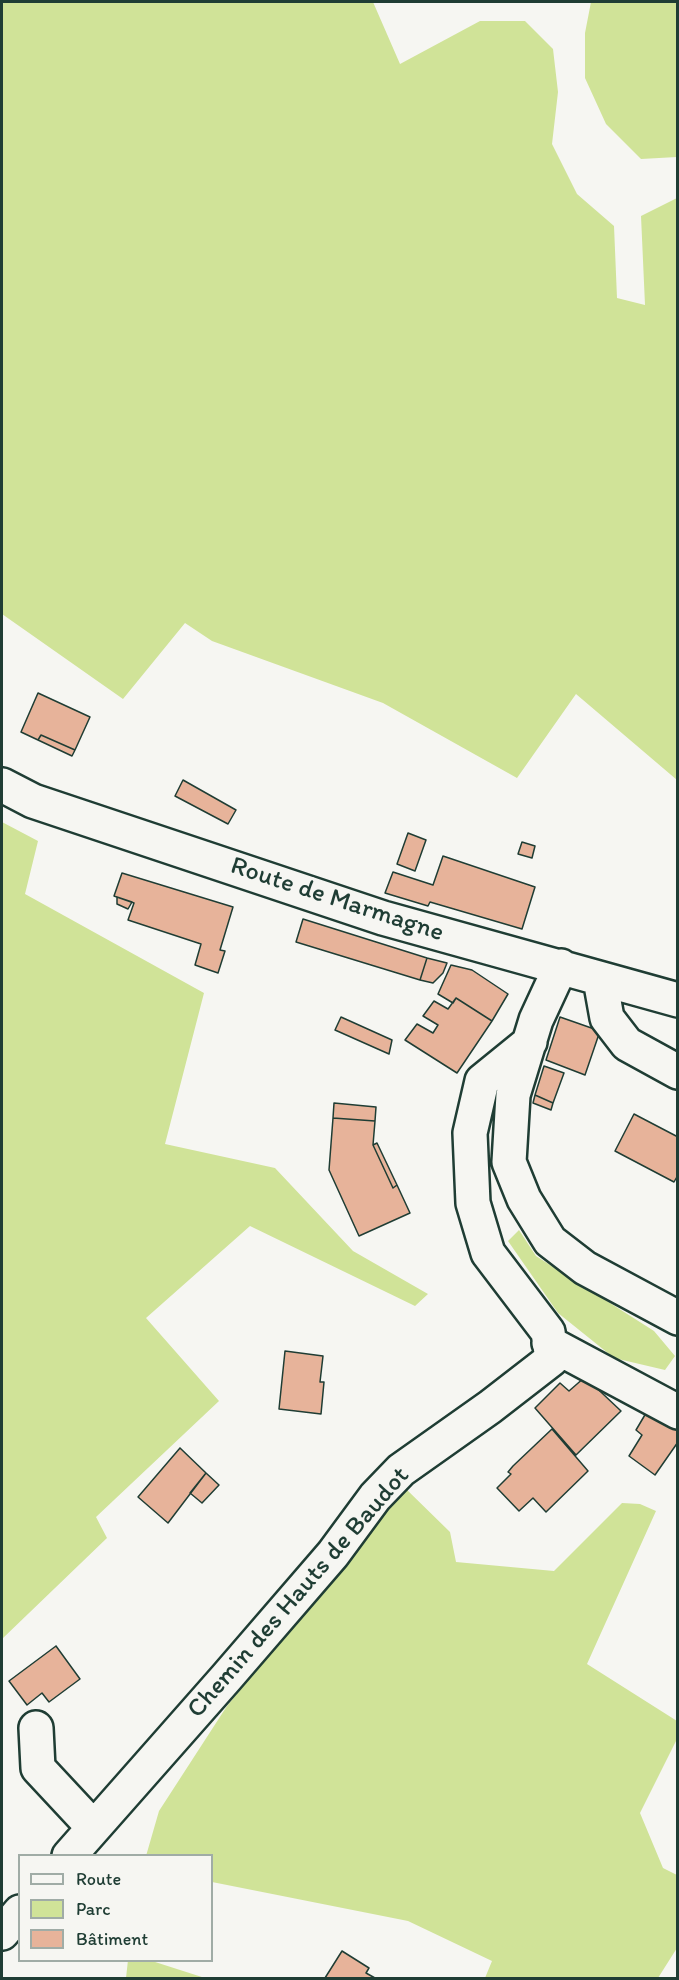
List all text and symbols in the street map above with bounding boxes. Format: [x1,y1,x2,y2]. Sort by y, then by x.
street label: Route de Marmagne [226,851,448,949]
street label: Chemin des Hauts de Baudot [181,1461,417,1725]
legend [18,1854,213,1962]
text: Route [76,1868,121,1890]
text: Parc [76,1898,110,1920]
text: Bâtiment [76,1928,148,1950]

